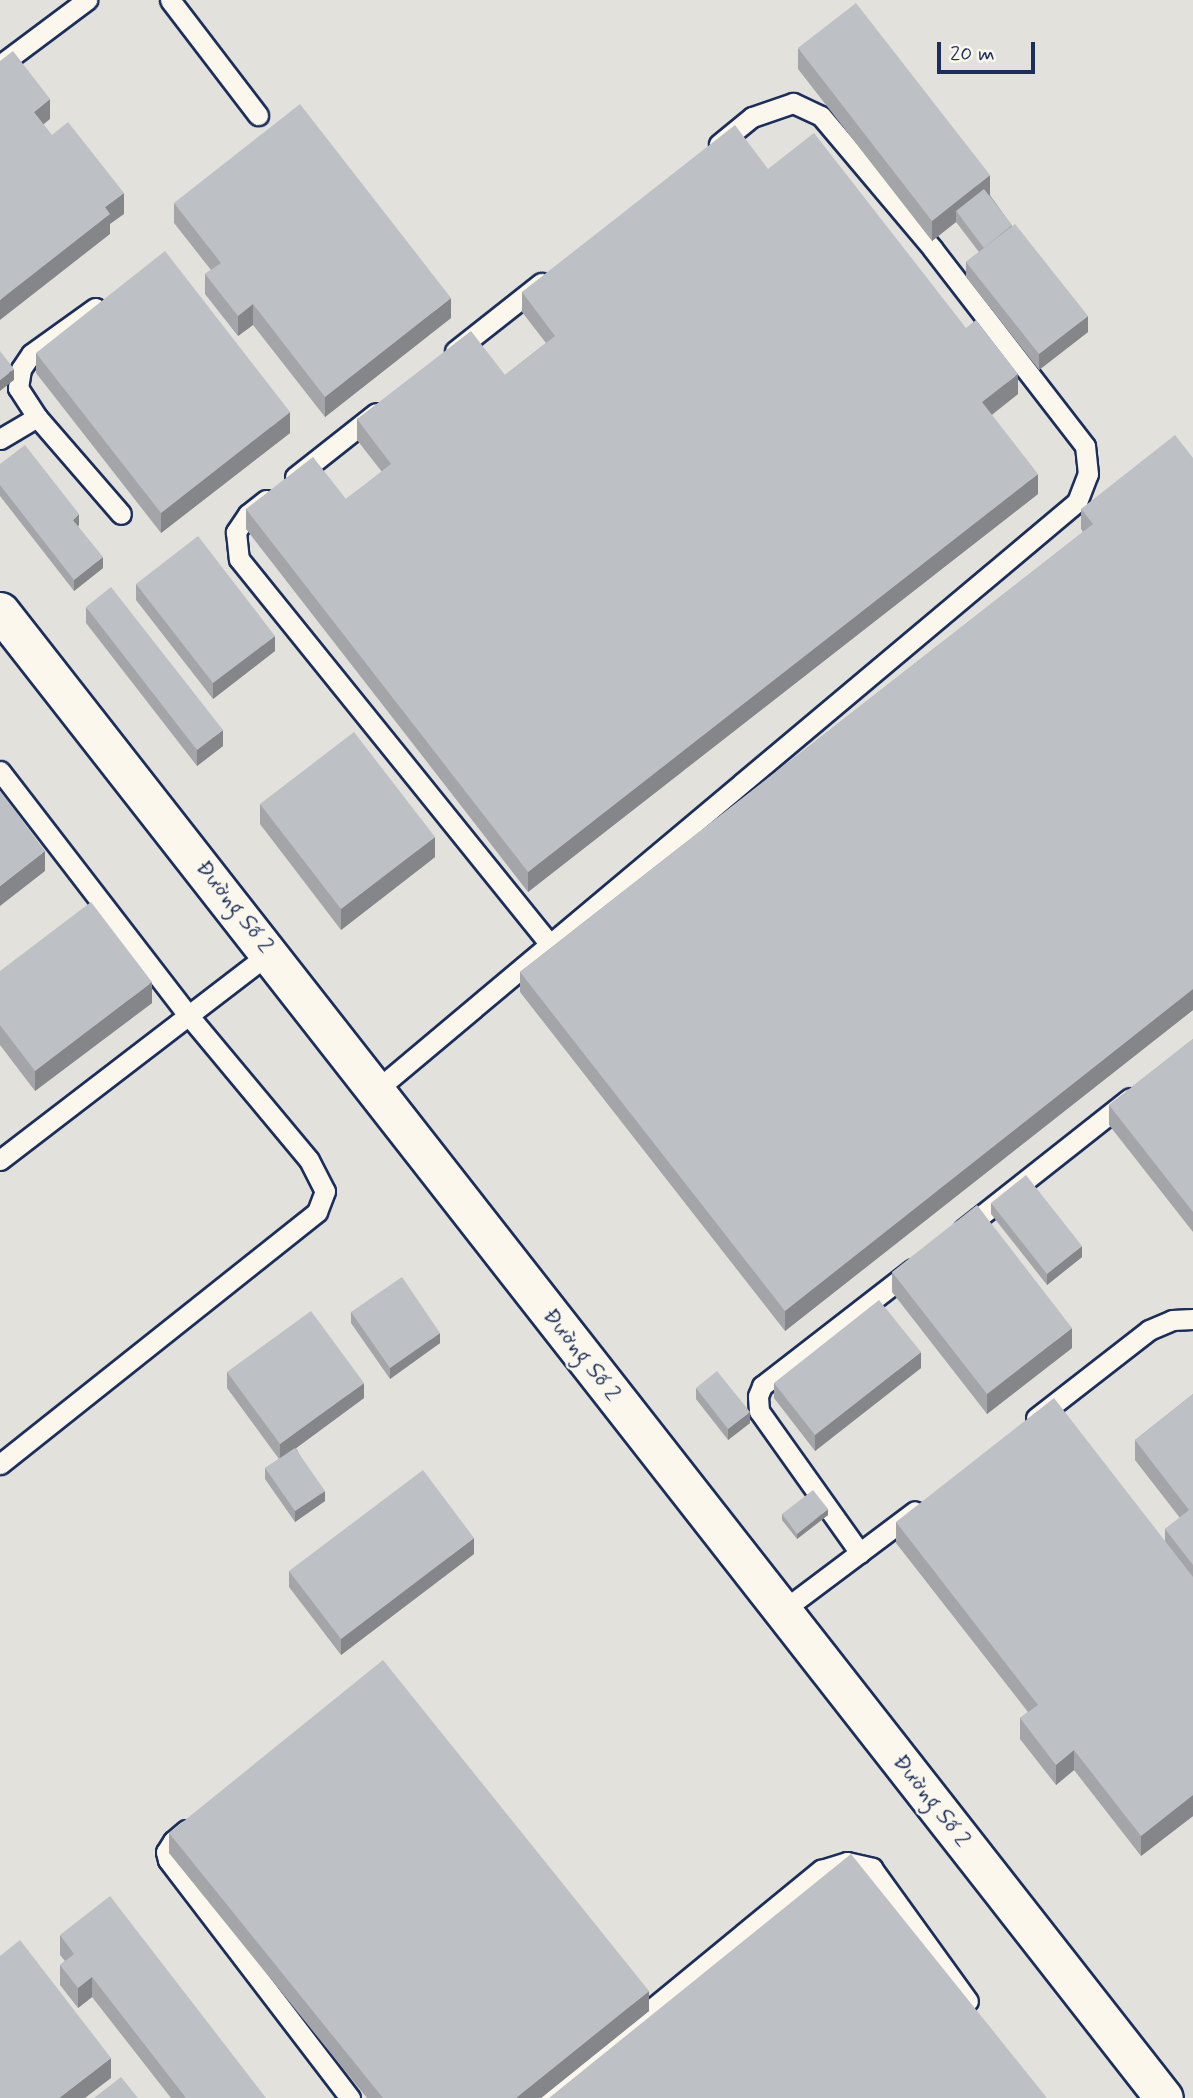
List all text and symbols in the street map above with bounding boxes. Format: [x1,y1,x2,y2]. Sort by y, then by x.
scale bar [941,28,1039,72]
text: 20 m [950,40,995,68]
street label: Đường Số 2 [189,855,279,959]
street label: Đường Số 2 [536,1303,626,1407]
street label: Đường Số 2 [886,1749,976,1853]

